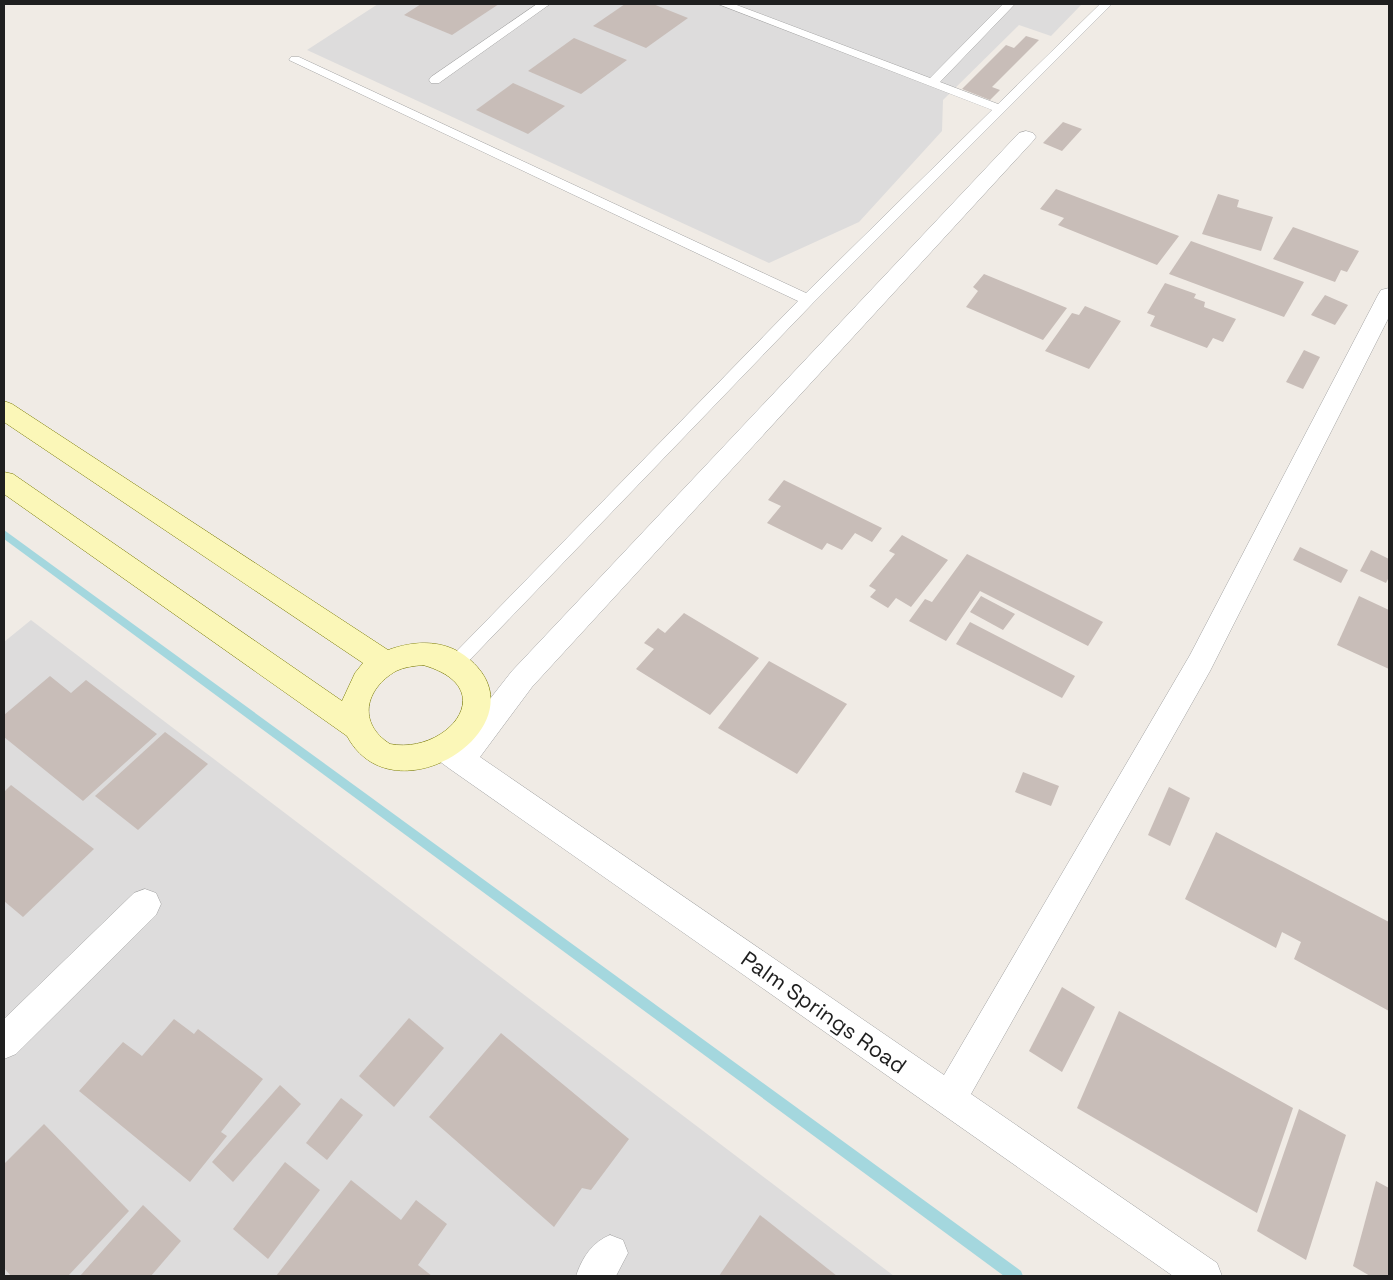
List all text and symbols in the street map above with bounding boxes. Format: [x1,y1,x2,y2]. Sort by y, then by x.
street label: Palm Springs Road [736,944,912,1080]

